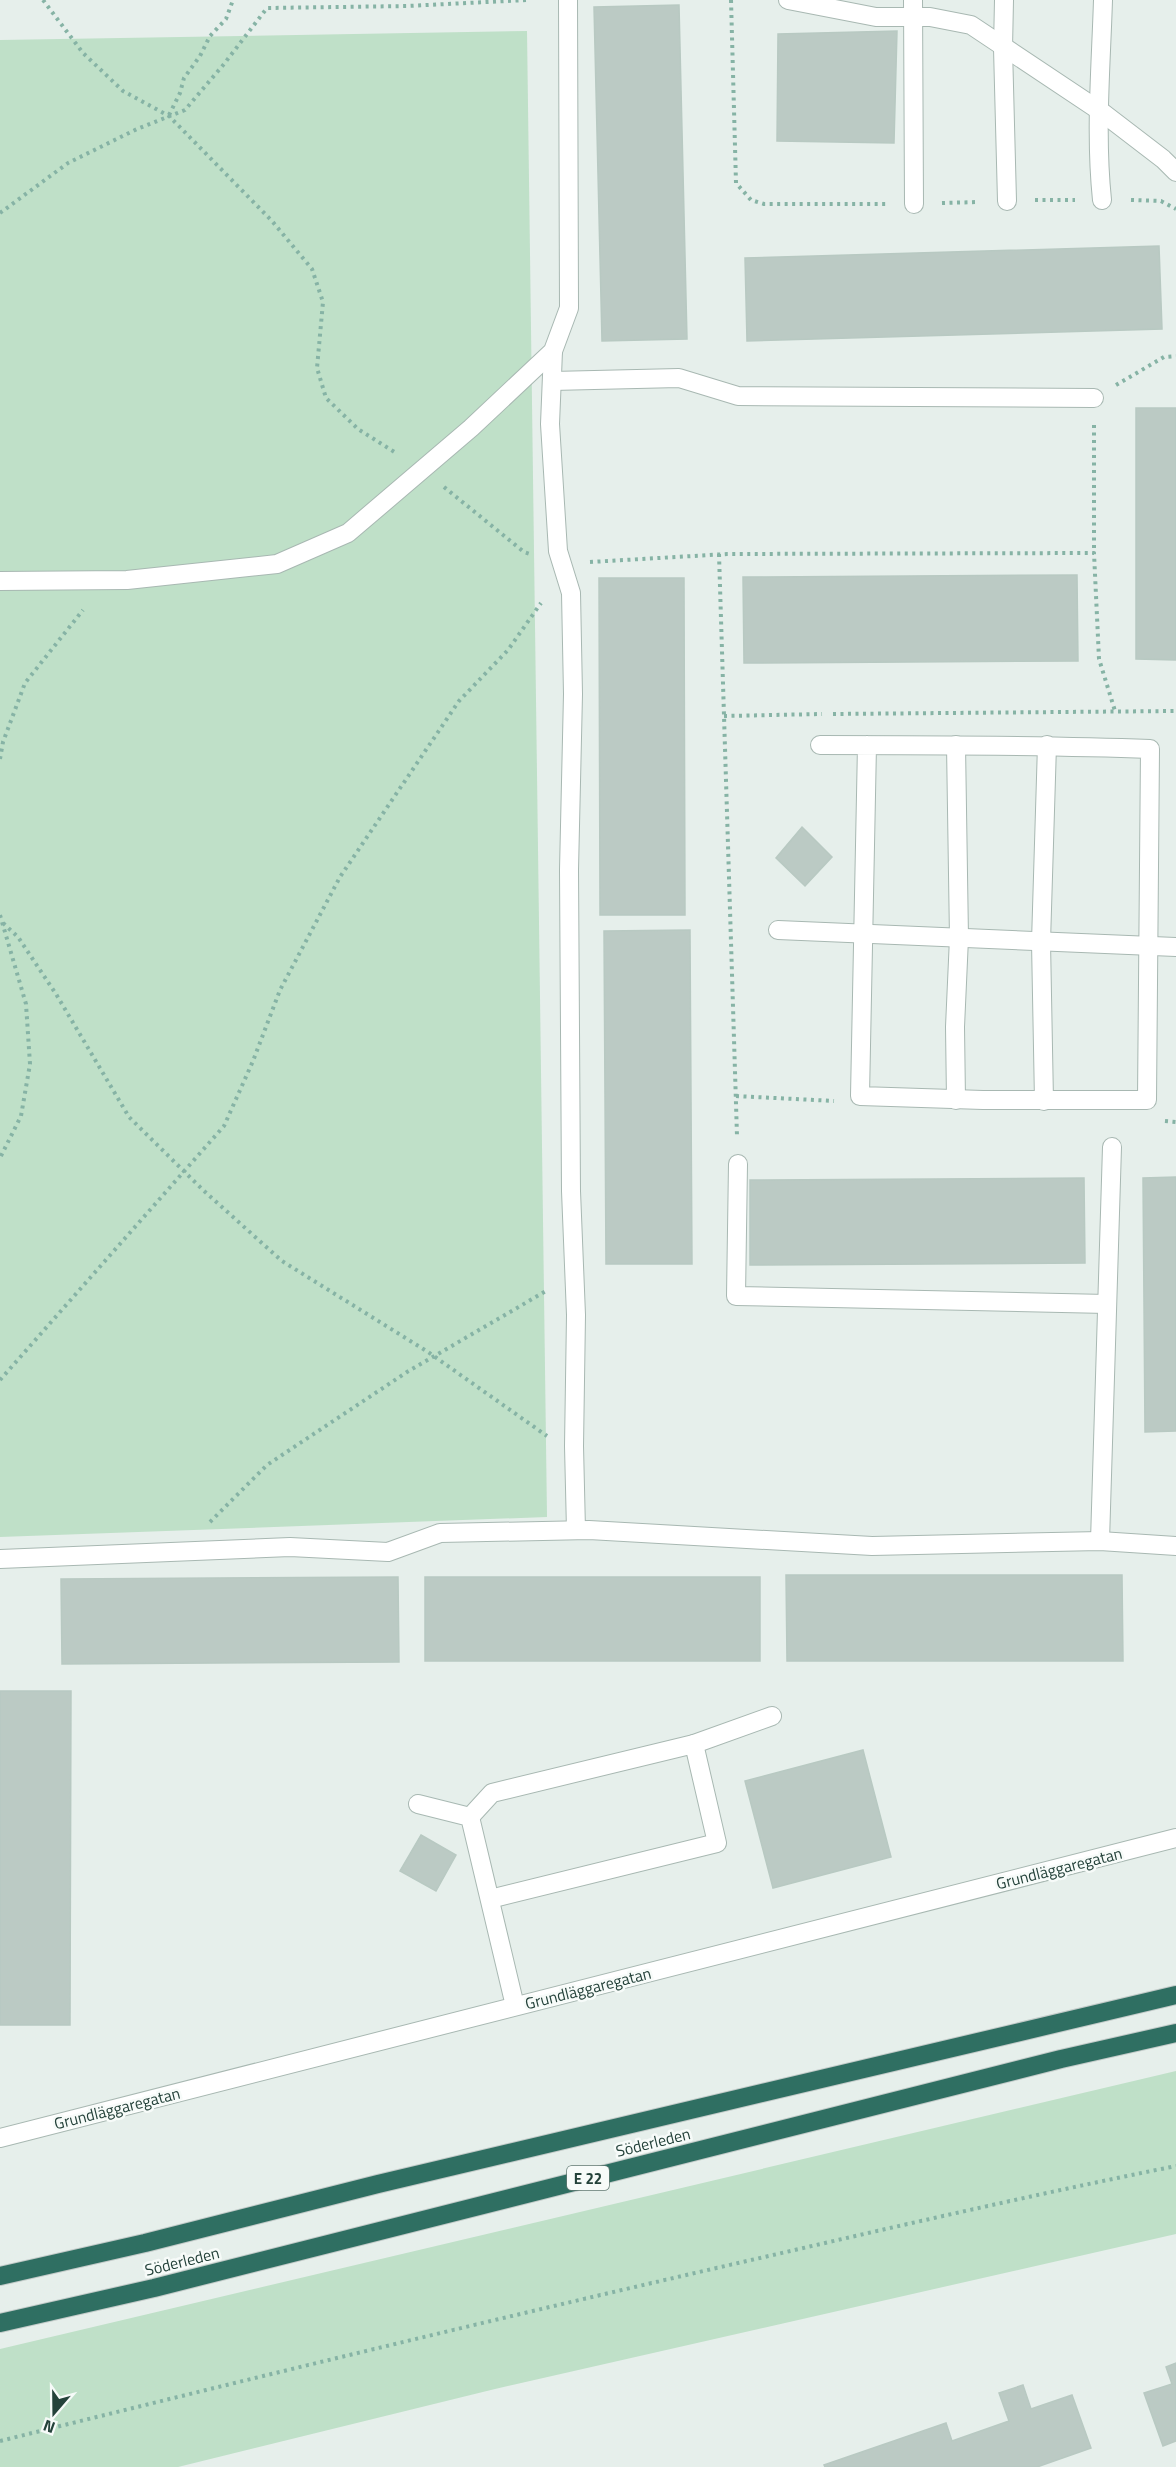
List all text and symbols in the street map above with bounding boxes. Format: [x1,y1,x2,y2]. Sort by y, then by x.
street label: Grundläggaregatan [993,1841,1125,1895]
street label: Grundläggaregatan [522,1961,654,2015]
street label: Grundläggaregatan [51,2081,183,2135]
street label: Söderleden [613,2121,693,2163]
road number: E 22 [567,2166,609,2190]
street label: Söderleden [142,2240,222,2282]
north arrow [24,2383,84,2443]
text: N [40,2414,58,2440]

